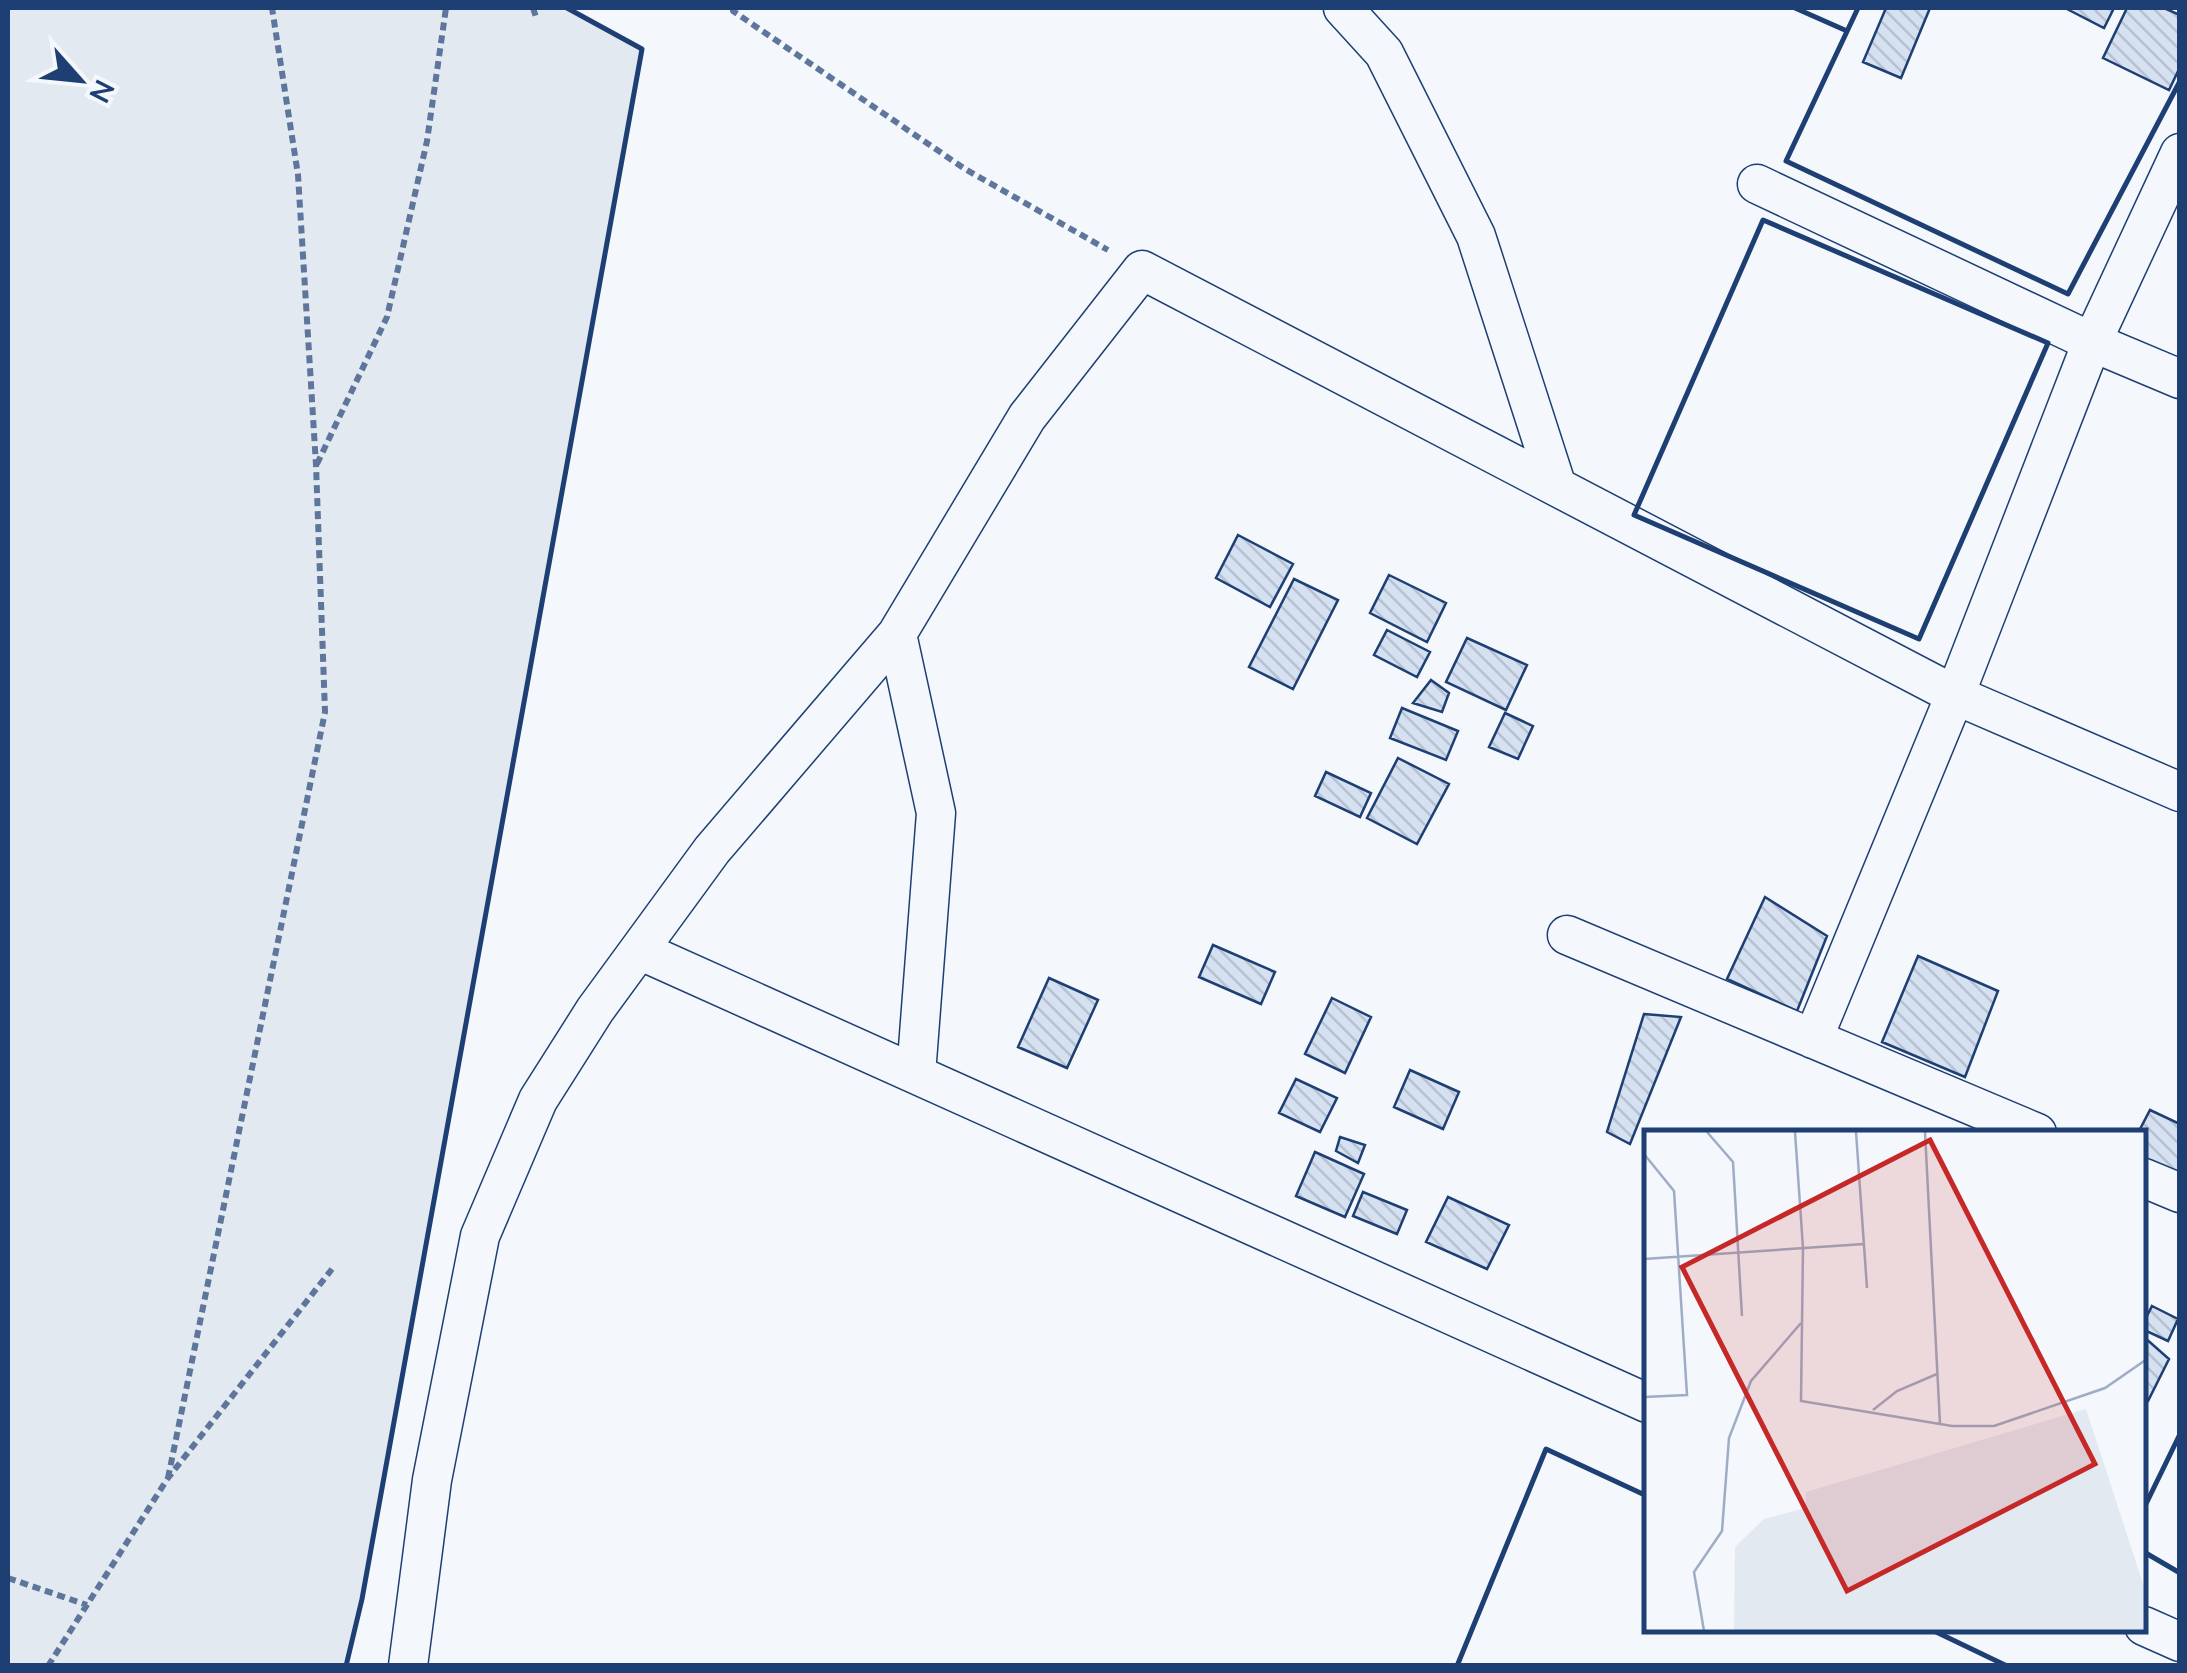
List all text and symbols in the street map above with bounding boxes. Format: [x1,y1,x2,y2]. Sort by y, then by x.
north arrow [30,30,130,130]
text: N [80,73,123,109]
inset map [1644,1130,2147,1633]

